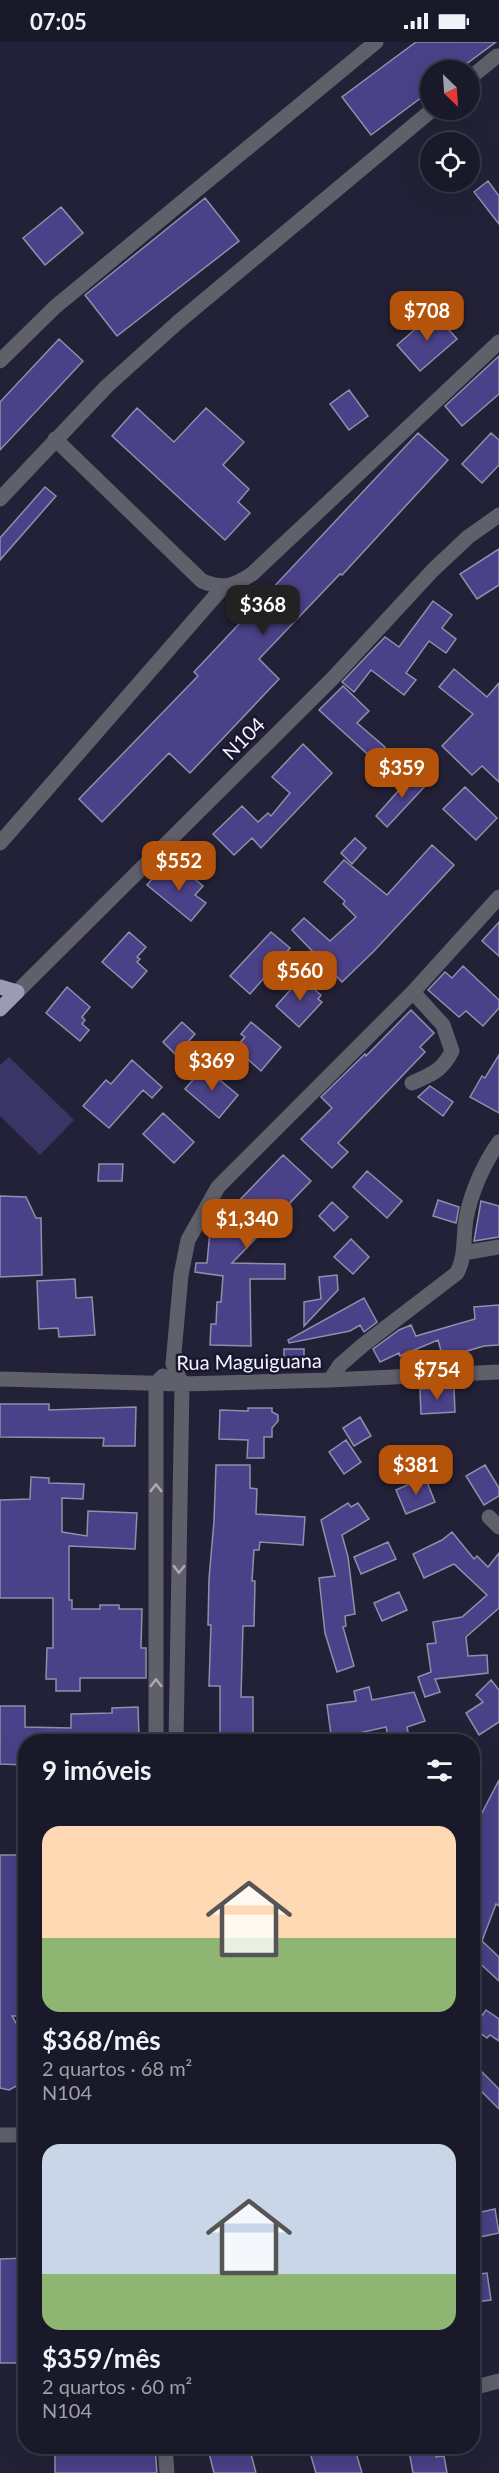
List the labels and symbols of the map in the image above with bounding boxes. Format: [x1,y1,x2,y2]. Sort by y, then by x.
north arrow [420,60,480,120]
pin: $708 [391,291,463,342]
pin: $368 [227,585,299,636]
street label: N104 [217,712,269,764]
pin: $359 [366,748,438,799]
pin: $552 [143,841,215,892]
pin: $560 [264,951,336,1002]
pin: $369 [176,1041,248,1092]
pin: $1,340 [198,1199,296,1250]
street label: Rua Maguiguana [176,1348,322,1374]
pin: $754 [401,1350,473,1401]
pin: $381 [380,1445,452,1496]
one-way arrow [150,1484,162,1493]
one-way arrow [173,1564,185,1573]
one-way arrow [150,1679,162,1688]

